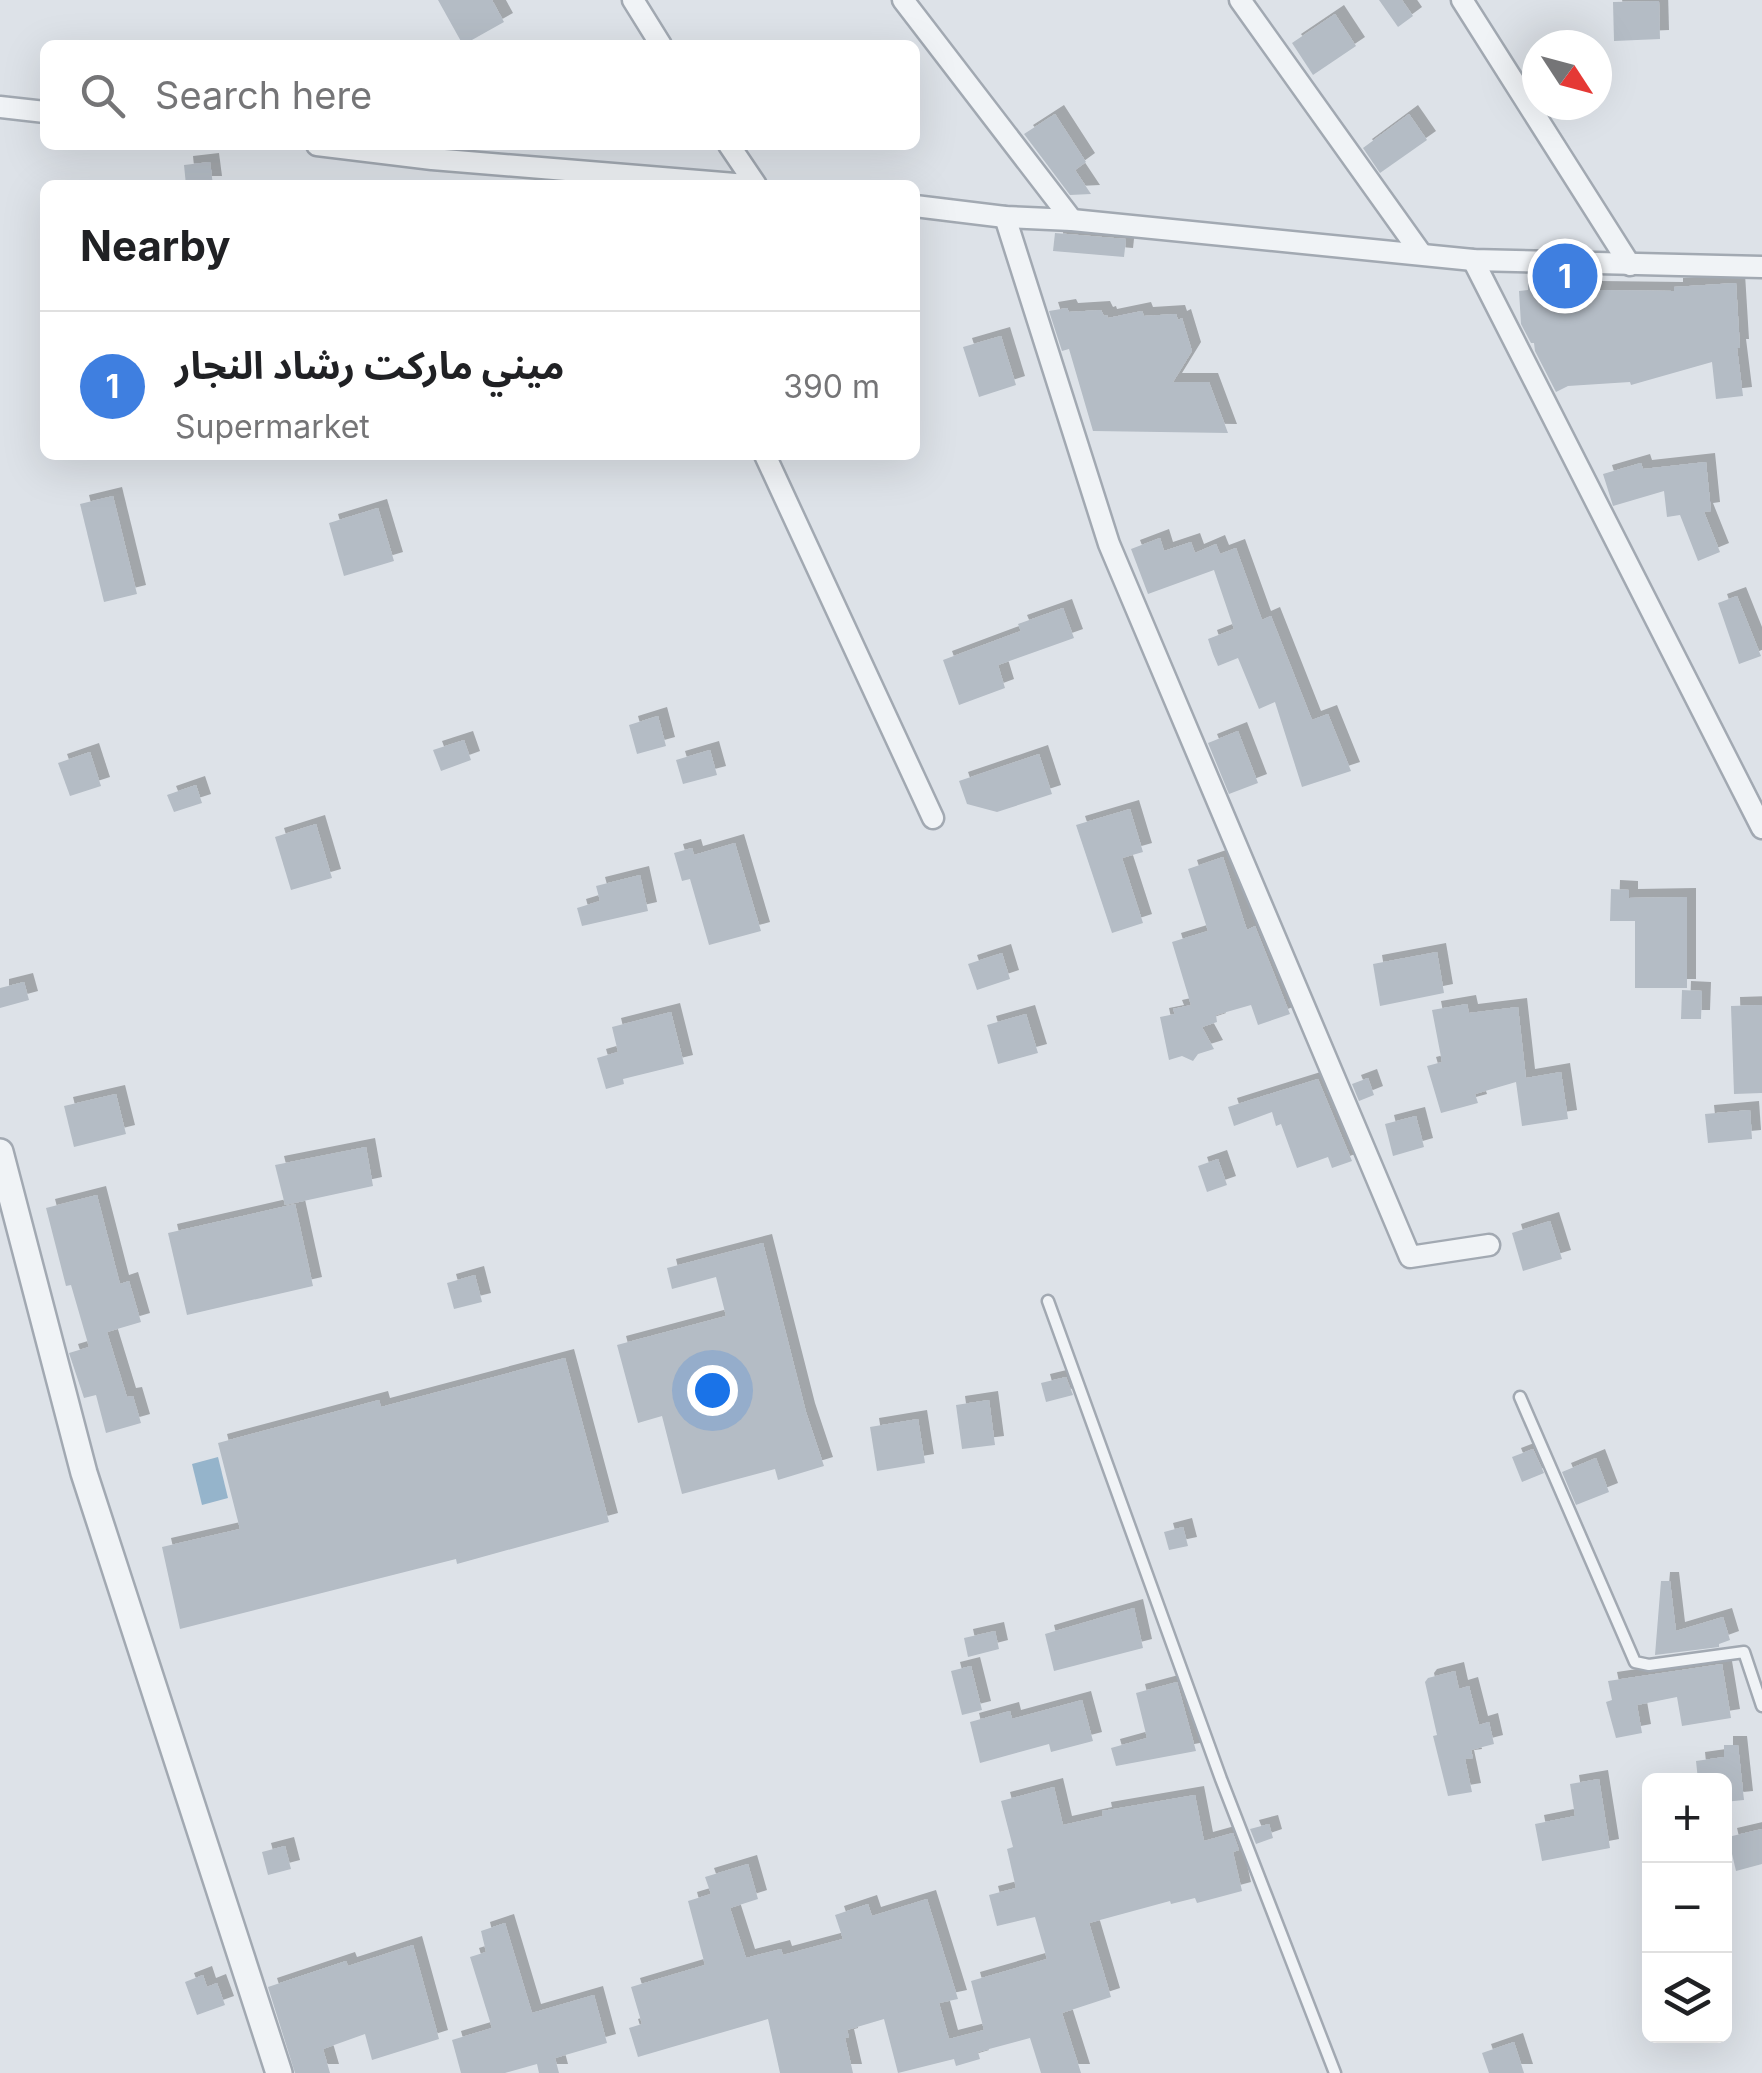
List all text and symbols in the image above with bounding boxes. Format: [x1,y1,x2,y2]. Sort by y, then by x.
north arrow [1522,30,1612,120]
search box [40,40,920,150]
icon: search [75,68,130,123]
text: Search here [155,72,372,118]
text: Nearby [80,220,231,271]
pin: 1 [1532,238,1598,314]
text: ميني ماركت رشاد النجار [175,342,564,388]
text: 1 [106,367,119,406]
text: 390 m [783,367,880,406]
text: Supermarket [175,407,370,446]
your location [687,1365,738,1416]
map controls [1642,1773,1732,2043]
button: + [1642,1773,1732,1863]
button: − [1642,1863,1732,1953]
button: layers [1642,1953,1732,2043]

